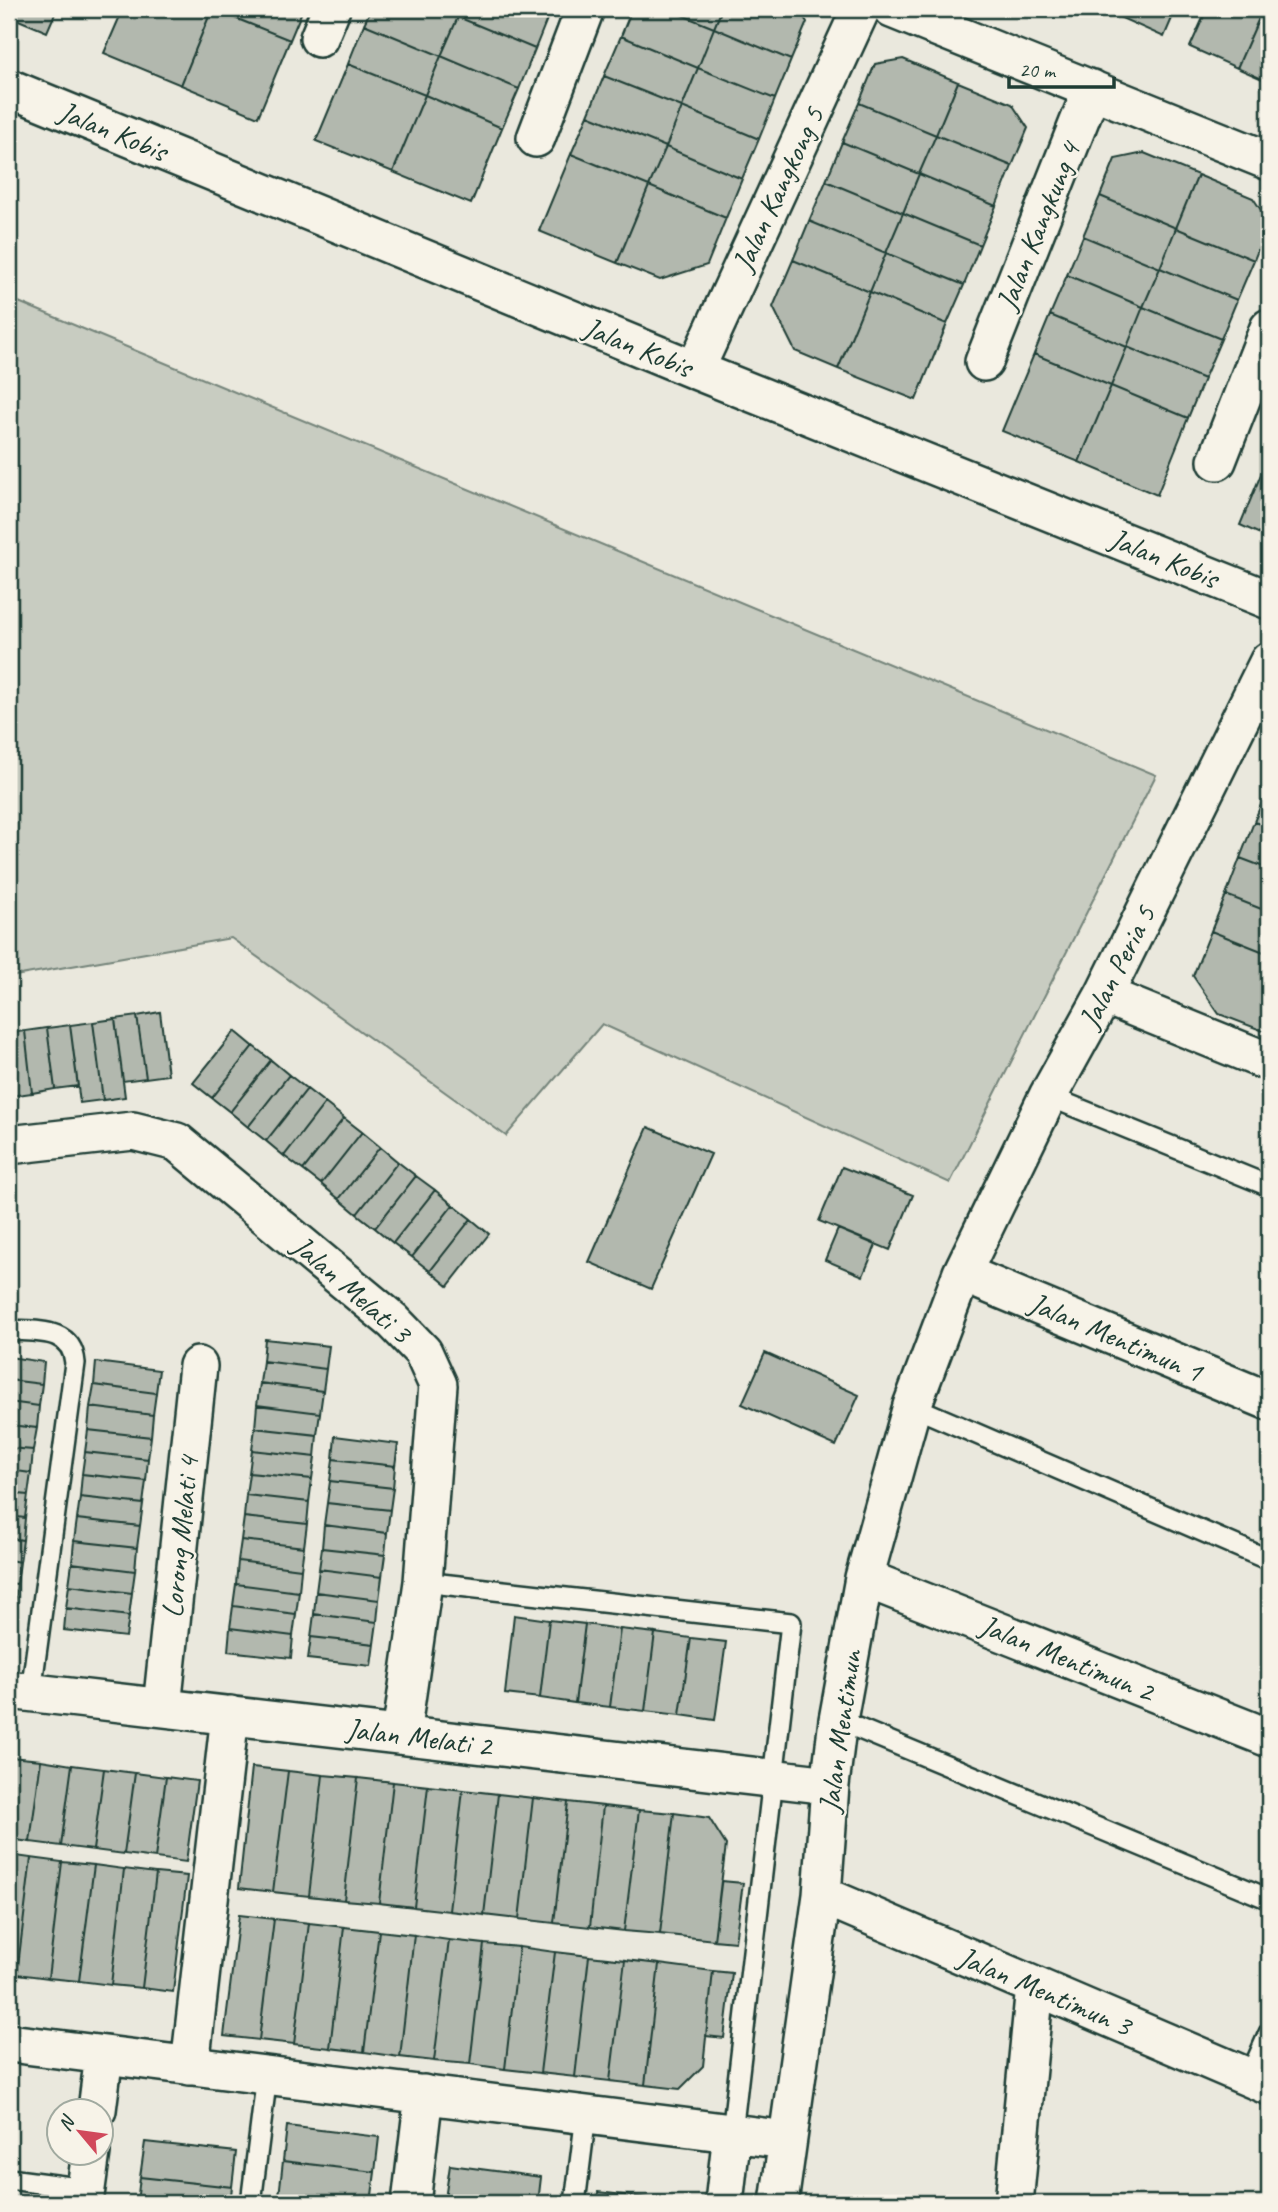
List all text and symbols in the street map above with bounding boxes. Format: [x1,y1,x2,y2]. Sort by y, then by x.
scale bar [1009,46,1114,90]
text: 20 m [1019,57,1057,83]
street label: Jalan Kobis [52,91,175,171]
street label: Jalan Kangkong 5 [723,100,833,279]
street label: Jalan Kangkung 4 [986,134,1090,317]
street label: Jalan Kobis [577,307,700,387]
street label: Jalan Kobis [1103,518,1226,598]
street label: Jalan Peria 5 [1069,898,1165,1036]
street label: Jalan Melati 3 [283,1226,421,1353]
street label: Jalan Mentimun 1 [1022,1283,1210,1391]
street label: Lorong Melati 4 [153,1452,208,1620]
street label: Jalan Mentimun 2 [973,1605,1162,1711]
street label: Jalan Mentimun [810,1646,870,1817]
street label: Jalan Melati 2 [342,1709,496,1765]
street label: Jalan Mentimun 3 [951,1937,1139,2045]
north arrow [46,2096,116,2166]
text: N [53,2110,81,2135]

